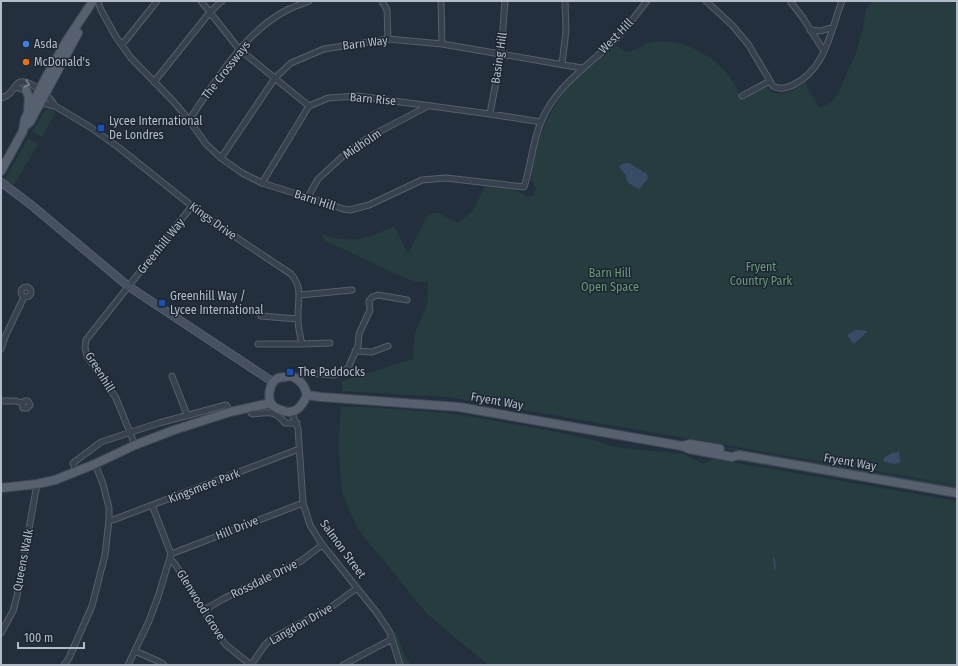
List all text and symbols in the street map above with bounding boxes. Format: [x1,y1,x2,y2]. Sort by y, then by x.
street label: West Hill [596,16,636,56]
street label: Basing Hill [488,31,510,85]
street label: Barn Way [342,33,389,53]
place label: Asda [34,37,58,51]
street label: The Crossways [199,38,253,102]
marker: Asda [21,39,31,49]
place label: McDonald's [34,55,90,69]
marker: McDonald's [21,57,31,67]
one-way arrow [23,79,30,88]
street label: Barn Rise [349,90,397,108]
place label: Lycee International De Londres [109,114,202,142]
marker: Lycee International De Londres [96,123,106,133]
street label: Midholm [340,126,384,162]
street label: Barn Hill [293,187,337,213]
street label: Kings Drive [187,199,239,243]
street label: Greenhill Way [134,215,188,276]
park label: Fryent Country Park [730,260,793,288]
park label: Barn Hill Open Space [581,266,639,294]
place label: Greenhill Way / Lycee International [170,289,263,317]
marker: Greenhill Way / Lycee International [157,298,167,308]
street label: Greenhill [82,349,118,395]
place label: The Paddocks [298,365,365,379]
marker: The Paddocks [285,367,295,377]
street label: Fryent Way [470,390,525,413]
street label: Fryent Way [823,451,878,474]
street label: Kingsmere Park [166,466,242,506]
street label: Hill Drive [214,513,260,543]
street label: Salmon Street [317,517,369,581]
street label: Queens Walk [10,527,36,592]
street label: Rossdale Drive [228,557,300,601]
street label: Glenwood Grove [174,567,228,643]
street label: Langdon Drive [267,600,335,648]
scale bar [18,624,84,650]
text: 100 m [24,631,53,645]

